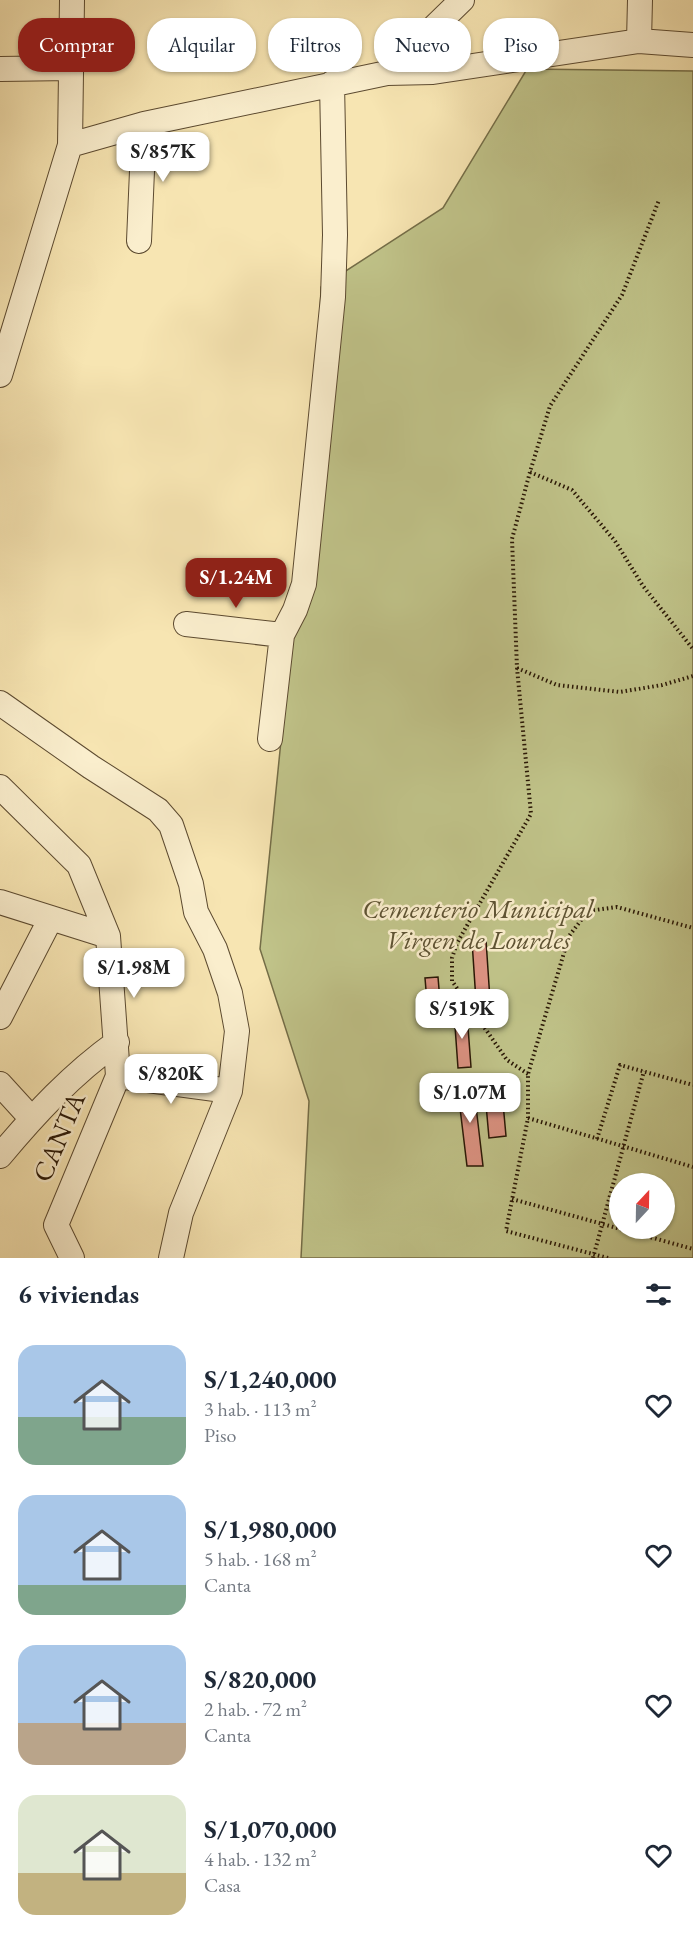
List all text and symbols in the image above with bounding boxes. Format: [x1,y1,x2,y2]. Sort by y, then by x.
chip: Comprar [18,18,135,72]
chip: Alquilar [147,18,256,72]
chip: Filtros [268,18,362,72]
chip: Nuevo [374,18,471,72]
chip: Piso [483,18,559,72]
pin: S/857K [114,132,212,183]
text: S/857K [131,138,196,164]
pin: S/1.24M [181,558,291,609]
text: S/1.24M [199,564,273,590]
park label: Cementerio Municipal Virgen de Lourdes [362,891,595,957]
pin: S/1.98M [79,948,189,999]
text: S/1.98M [97,954,171,980]
pin: S/519K [413,989,511,1040]
text: S/519K [430,995,495,1021]
pin: S/820K [122,1054,220,1105]
text: S/820K [139,1060,204,1086]
pin: S/1.07M [415,1073,525,1124]
text: S/1.07M [433,1079,507,1105]
street label: CANTA [24,1087,93,1187]
north arrow [609,1173,675,1239]
map controls [609,1173,675,1239]
text: 6 viviendas [18,1277,139,1311]
icon: filters [642,1278,675,1311]
text: S/1,240,000 [204,1362,337,1396]
icon: home [66,1369,138,1441]
icon: heart [642,1389,675,1422]
text: 3 hab. · 113 m² [204,1396,317,1422]
text: Piso [204,1422,236,1448]
text: S/1,980,000 [204,1512,337,1546]
icon: home [66,1519,138,1591]
icon: heart [642,1539,675,1572]
text: 5 hab. · 168 m² [204,1546,317,1572]
text: Canta [204,1572,251,1598]
text: S/820,000 [204,1662,316,1696]
icon: home [66,1669,138,1741]
icon: heart [642,1689,675,1722]
text: 2 hab. · 72 m² [204,1696,307,1722]
text: Canta [204,1722,251,1748]
text: S/1,070,000 [204,1812,337,1846]
icon: home [66,1819,138,1891]
icon: heart [642,1839,675,1872]
text: 4 hab. · 132 m² [204,1846,317,1872]
text: Casa [204,1872,241,1898]

